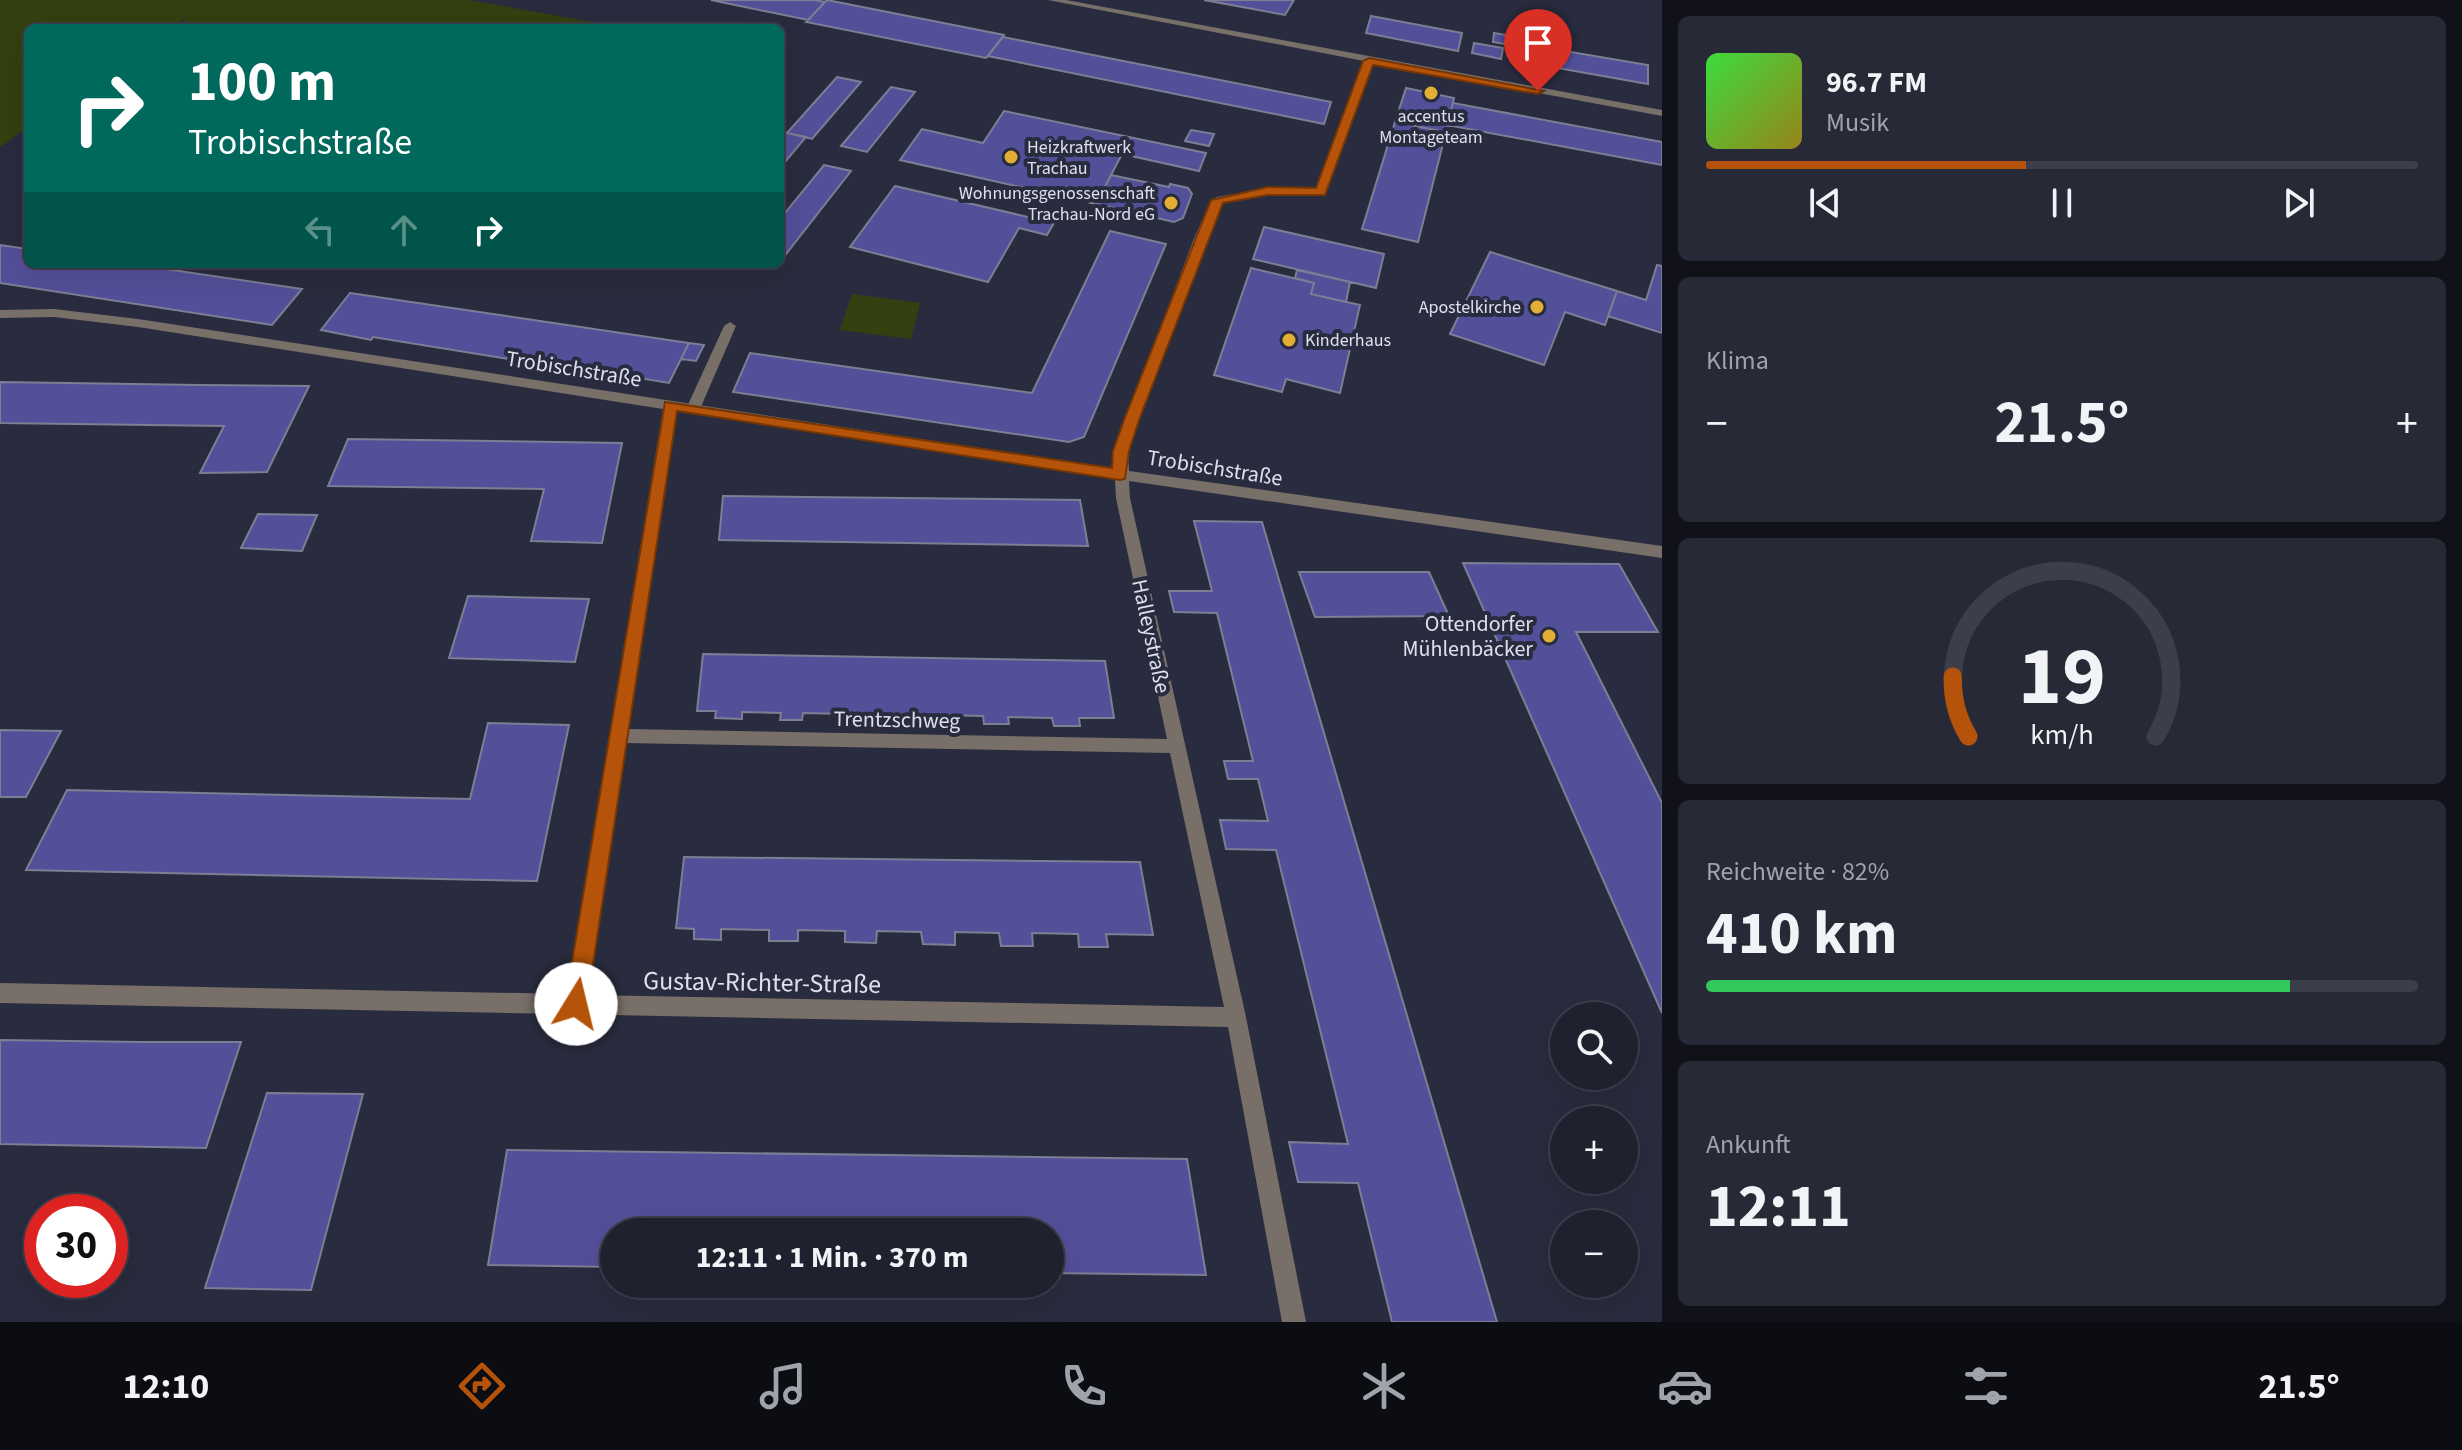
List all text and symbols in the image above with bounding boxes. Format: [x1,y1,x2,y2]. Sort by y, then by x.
pin [1504,9,1572,91]
icon: arrive [1516,21,1560,65]
text: 100 m [188,43,336,122]
icon: right [56,56,160,160]
text: 96.7 FM [1826,61,1927,104]
marker: accentus Montageteam [1422,84,1440,102]
place label: accentus Montageteam [1379,104,1483,150]
text: Musik [1826,104,1889,141]
text: Trobischstraße [188,117,412,168]
place label: Heizkraftwerk Trachau [1027,135,1131,181]
marker: Heizkraftwerk Trachau [1002,148,1020,166]
place label: Wohnungsgenossenschaft Trachau-Nord eG [959,181,1155,227]
icon: previous [1803,181,1847,225]
icon: pause [2040,181,2084,225]
icon: next [2277,181,2321,225]
marker: Wohnungsgenossenschaft Trachau-Nord eG [1162,194,1180,212]
icon: left [298,208,342,252]
icon: ahead [382,208,426,252]
icon: right [466,208,510,252]
place label: Apostelkirche [1419,295,1521,320]
marker: Apostelkirche [1528,298,1546,316]
place label: Kinderhaus [1305,328,1391,353]
marker: Kinderhaus [1280,331,1298,349]
street label: Trobischstraße [504,342,644,396]
text: Klima [1706,342,1769,379]
text: 21.5° [1995,381,2129,466]
text: − [1706,393,1728,456]
text: + [2396,393,2418,456]
street label: Trobischstraße [1145,441,1285,495]
street label: Halleystraße [1123,576,1179,696]
place label: Ottendorfer Mühlenbäcker [1402,608,1533,665]
text: 19 [2018,618,2106,736]
marker: Ottendorfer Mühlenbäcker [1540,627,1558,645]
street label: Trentzschweg [833,703,961,737]
text: km/h [2030,715,2094,755]
text: Reichweite · 82% [1706,853,1889,890]
text: 410 km [1706,892,1897,977]
position arrow [534,962,618,1046]
street label: Gustav-Richter-Straße [643,962,881,1003]
map controls [1550,1002,1638,1298]
button: search [1550,1002,1638,1090]
button: + [1550,1106,1638,1194]
text: Ankunft [1706,1126,1791,1163]
text: 12:11 [1706,1165,1851,1250]
speed limit sign: 30 [24,1194,128,1298]
button: − [1550,1210,1638,1298]
text: 12:11 · 1 Min. · 370 m [696,1236,968,1279]
icon: directions [454,1358,510,1414]
icon: music [755,1358,811,1414]
icon: phone [1056,1358,1112,1414]
icon: climate [1356,1358,1412,1414]
icon: car [1657,1358,1713,1414]
icon: filters [1958,1358,2014,1414]
text: 12:10 [122,1361,209,1412]
text: 21.5° [2259,1361,2340,1412]

